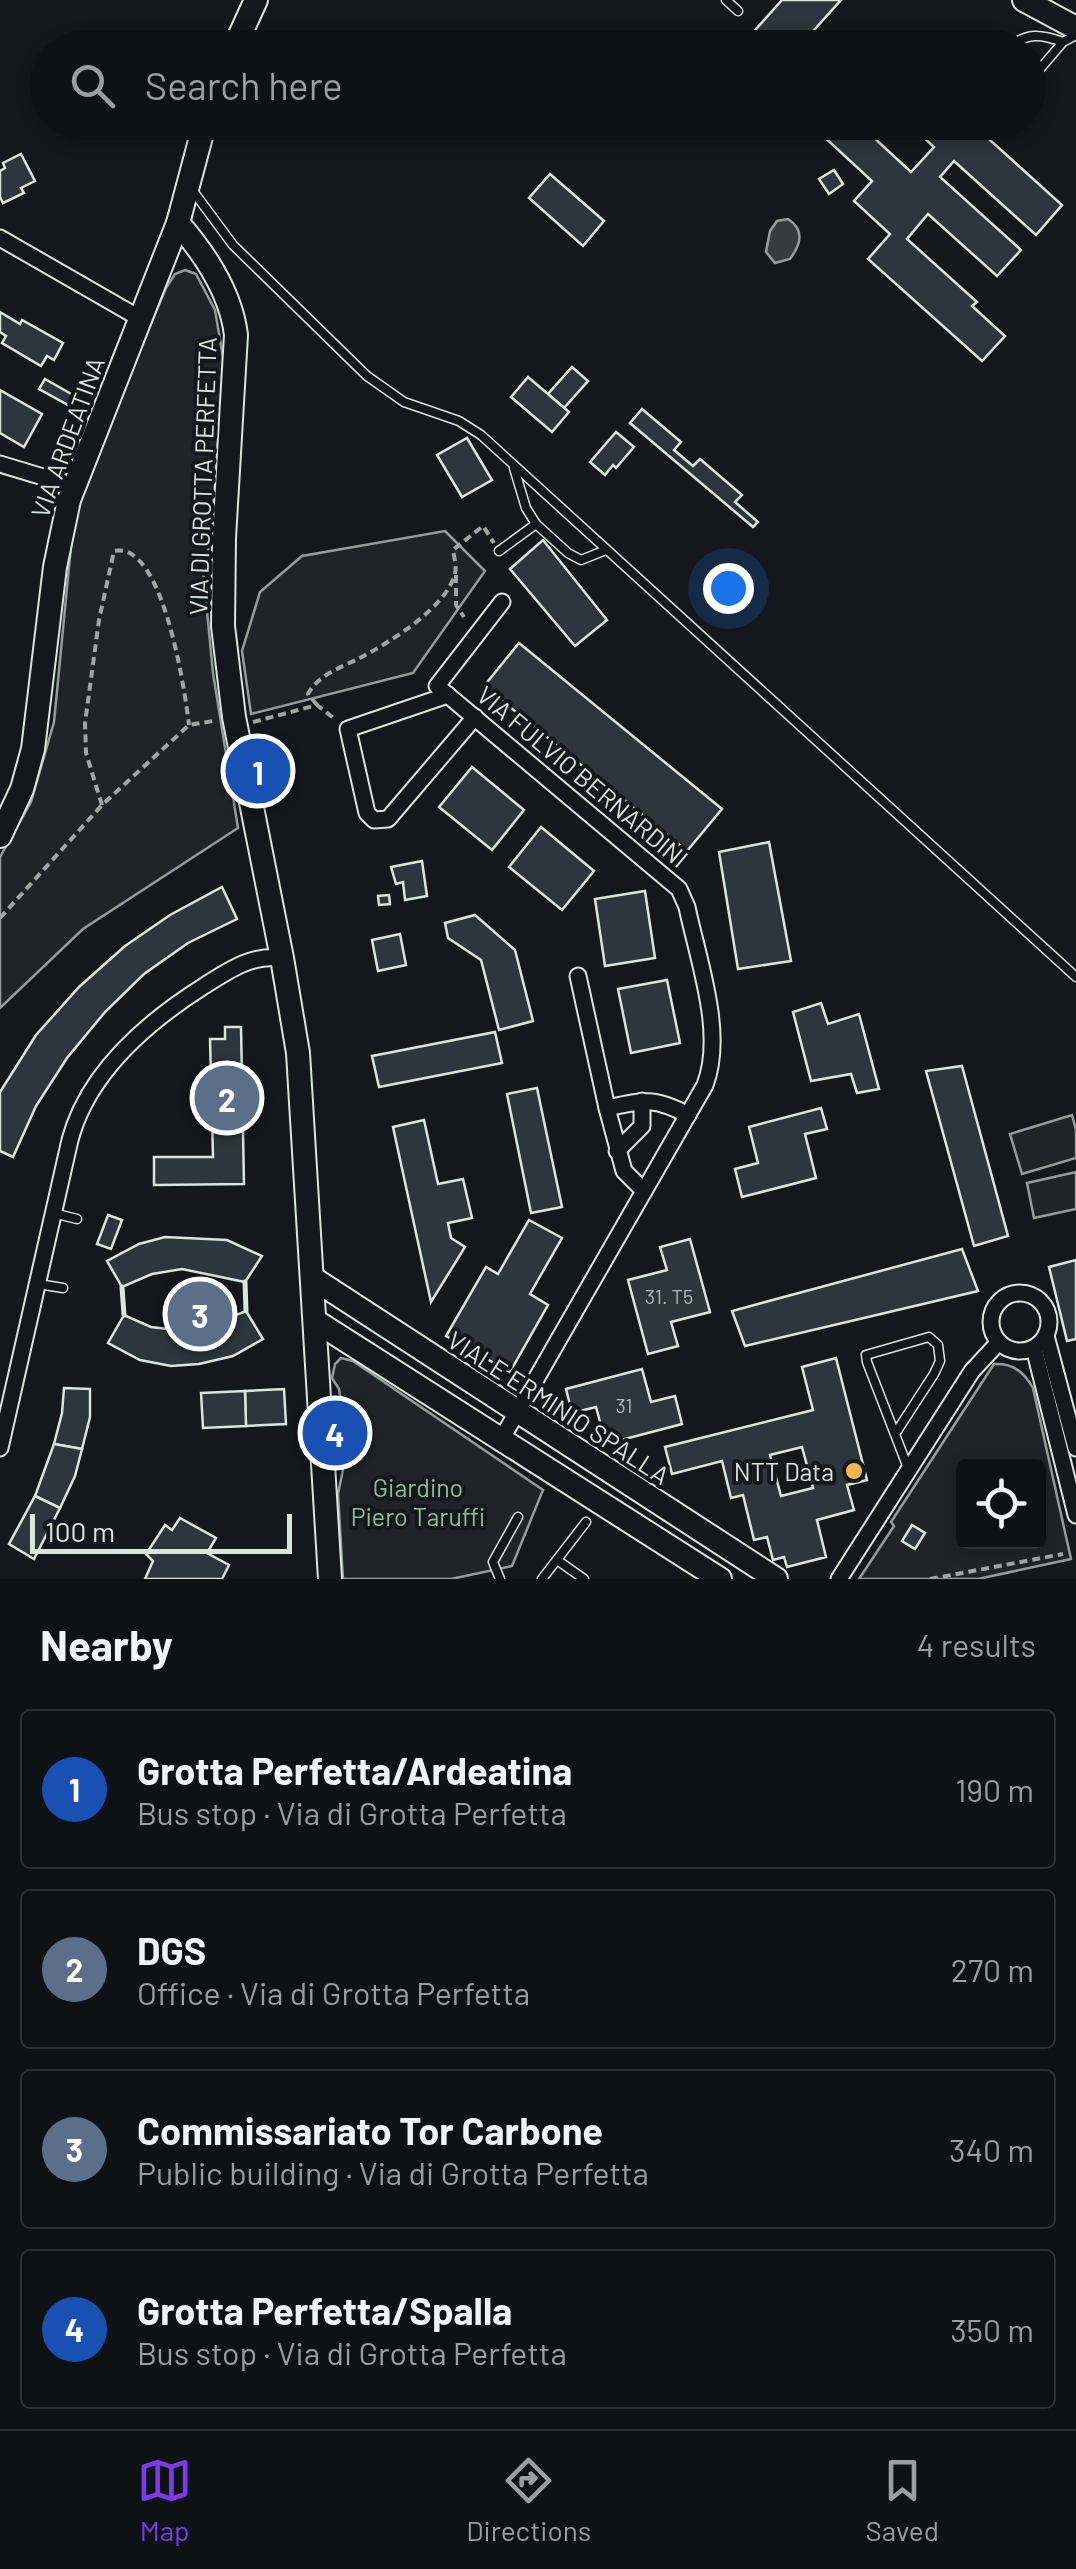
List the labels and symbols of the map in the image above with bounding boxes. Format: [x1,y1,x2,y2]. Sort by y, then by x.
street label: VIA DI GROTTA PERFETTA [182,336,222,616]
street label: VIA ARDEATINA [24,353,110,521]
your location [703,563,754,614]
street label: VIA FULVIO BERNARDINI [472,679,694,873]
pin: 1 [226,734,290,808]
pin: 2 [194,1060,260,1136]
pin: 3 [168,1276,232,1352]
house number: 31. T5 [645,1284,693,1308]
street label: VIALE ERMINIO SPALLA [443,1324,675,1490]
house number: 31 [615,1393,633,1417]
pin: 4 [302,1396,368,1470]
place label: NTT Data [734,1456,834,1486]
marker: NTT Data [843,1460,865,1482]
park label: Giardino Piero Taruffi [351,1472,485,1531]
scale bar [30,1509,292,1553]

